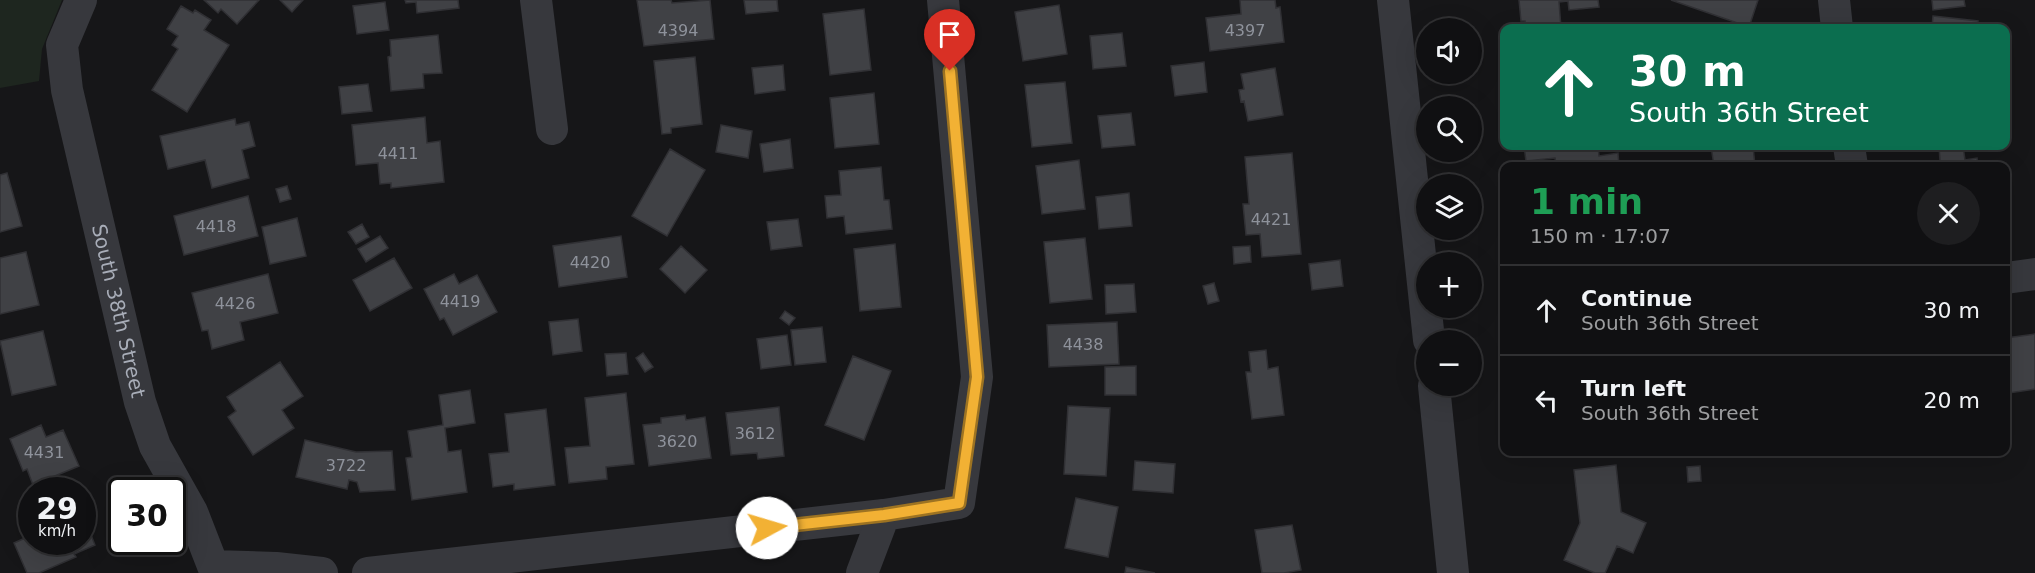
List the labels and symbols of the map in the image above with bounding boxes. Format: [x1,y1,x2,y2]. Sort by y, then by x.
pin [924,9,975,71]
house number: 4394 [658,21,698,40]
house number: 4397 [1225,21,1265,40]
house number: 4411 [378,144,418,163]
house number: 4421 [1251,210,1291,229]
house number: 4418 [196,217,236,236]
street label: South 38th Street [87,222,151,400]
house number: 4420 [570,253,610,272]
house number: 4419 [440,292,480,311]
house number: 4426 [215,294,255,313]
house number: 4438 [1063,335,1103,354]
house number: 3612 [735,424,775,443]
house number: 3620 [657,432,697,451]
house number: 4431 [24,443,64,462]
house number: 3722 [326,456,366,475]
speed limit sign: 30 [108,477,186,555]
position arrow [735,496,799,560]

